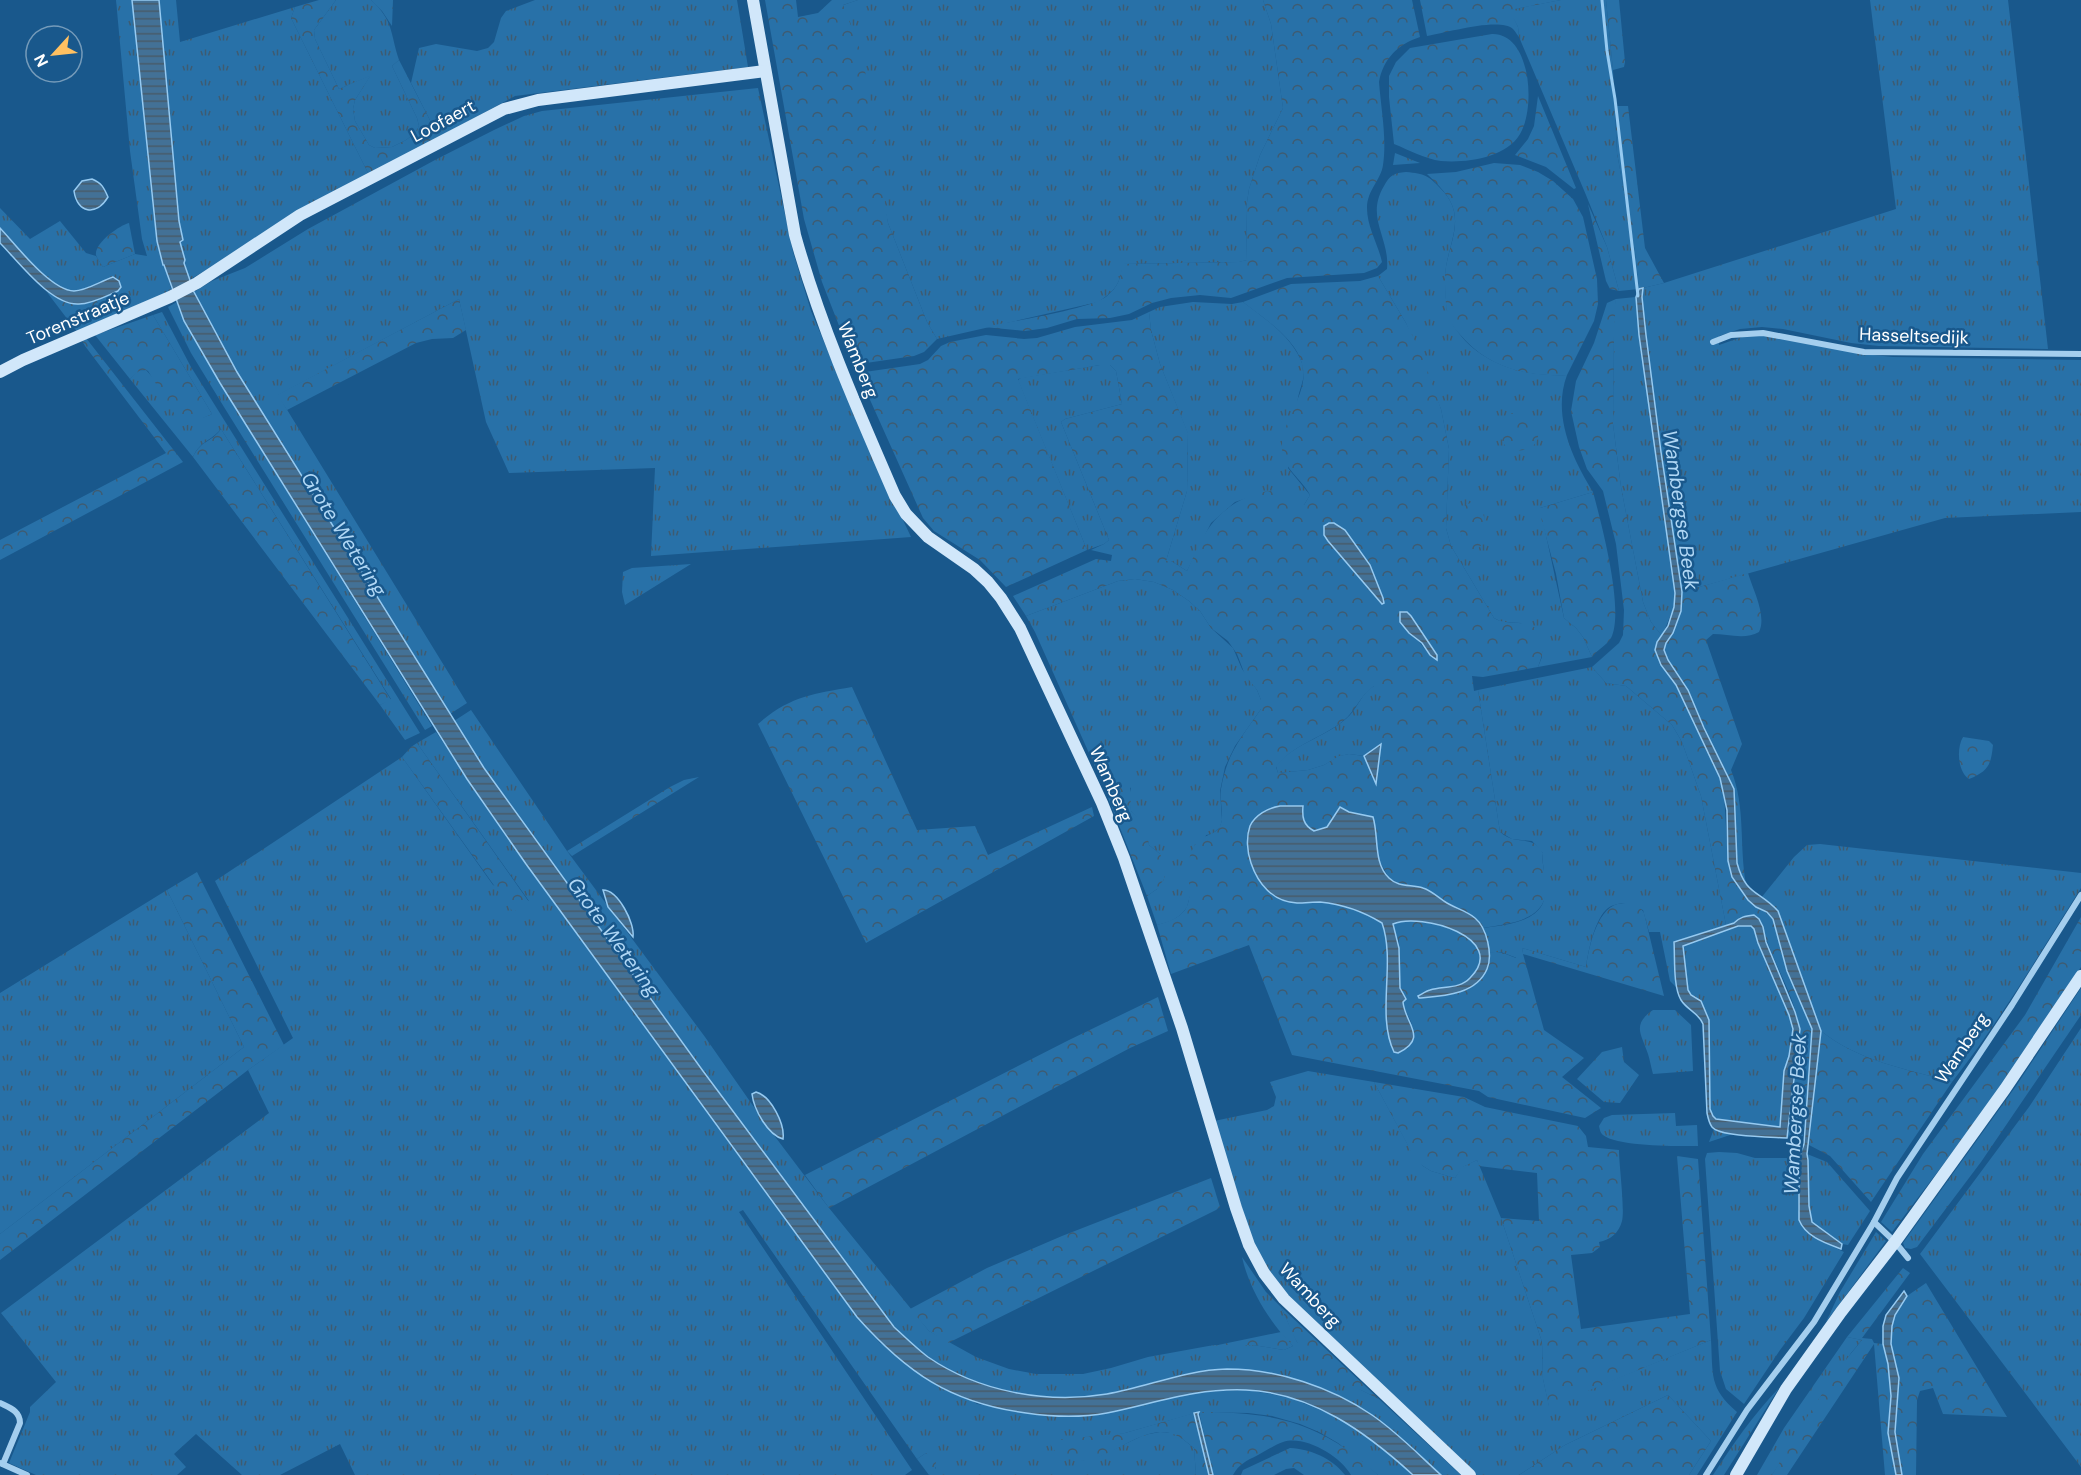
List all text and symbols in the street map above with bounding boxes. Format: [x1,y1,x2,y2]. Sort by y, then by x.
north arrow [24,24,84,84]
text: N [29,51,53,71]
street label: Loofaert [406,94,480,148]
street label: Torenstraatje [23,286,133,350]
street label: Wamberg [832,318,884,402]
street label: Hasseltsedijk [1859,322,1969,350]
water label: Wambergse Beek [1657,428,1705,593]
water label: Grote Wetering [295,467,393,602]
street label: Wamberg [1084,742,1138,826]
water label: Grote Wetering [562,872,667,1003]
street label: Wamberg [1930,1008,1994,1088]
water label: Wambergse Beek [1778,1032,1812,1195]
street label: Wamberg [1274,1257,1346,1333]

